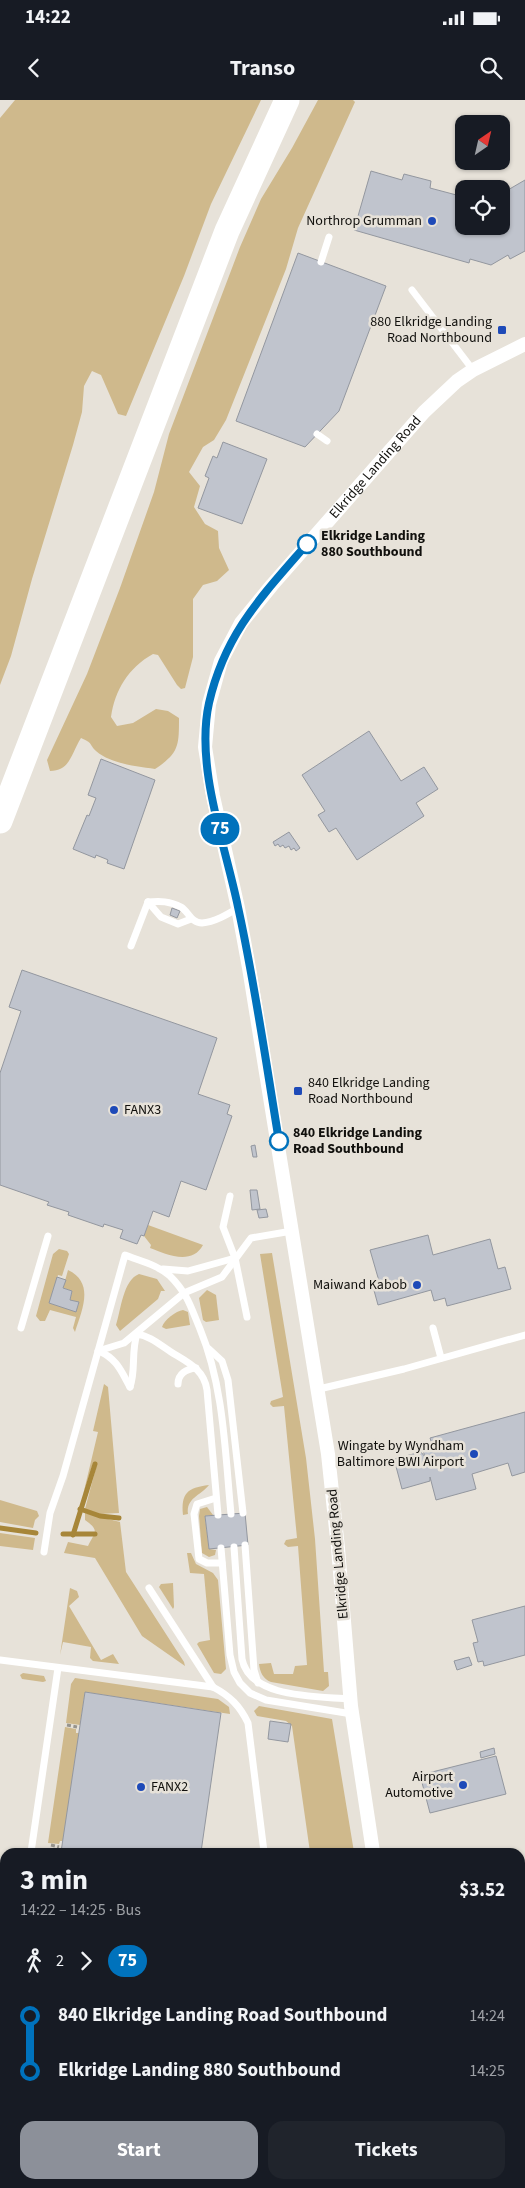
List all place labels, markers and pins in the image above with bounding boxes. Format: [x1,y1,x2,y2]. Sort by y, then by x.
place label: Northrop Grumman [306,211,422,231]
marker: Northrop Grumman [426,215,438,227]
place label: 880 Elkridge Landing Road Northbound [370,312,492,348]
marker: 880 Elkridge Landing Road Northbound [496,324,508,336]
place label: Elkridge Landing 880 Southbound [321,526,426,562]
marker: Elkridge Landing 880 Southbound [297,534,317,554]
place label: 840 Elkridge Landing Road Northbound [308,1073,430,1109]
marker: 840 Elkridge Landing Road Northbound [292,1085,304,1097]
place label: FANX3 [124,1100,161,1120]
marker: FANX3 [108,1104,120,1116]
place label: 840 Elkridge Landing Road Southbound [293,1123,423,1159]
marker: 840 Elkridge Landing Road Southbound [269,1131,289,1151]
place label: Maiwand Kabob [313,1275,407,1295]
marker: Maiwand Kabob [411,1279,423,1291]
place label: Wingate by Wyndham Baltimore BWI Airport [337,1436,464,1472]
marker: Wingate by Wyndham Baltimore BWI Airport [468,1448,480,1460]
place label: Airport Automotive [385,1767,453,1803]
place label: FANX2 [151,1777,188,1797]
marker: Airport Automotive [457,1779,469,1791]
marker: FANX2 [135,1781,147,1793]

